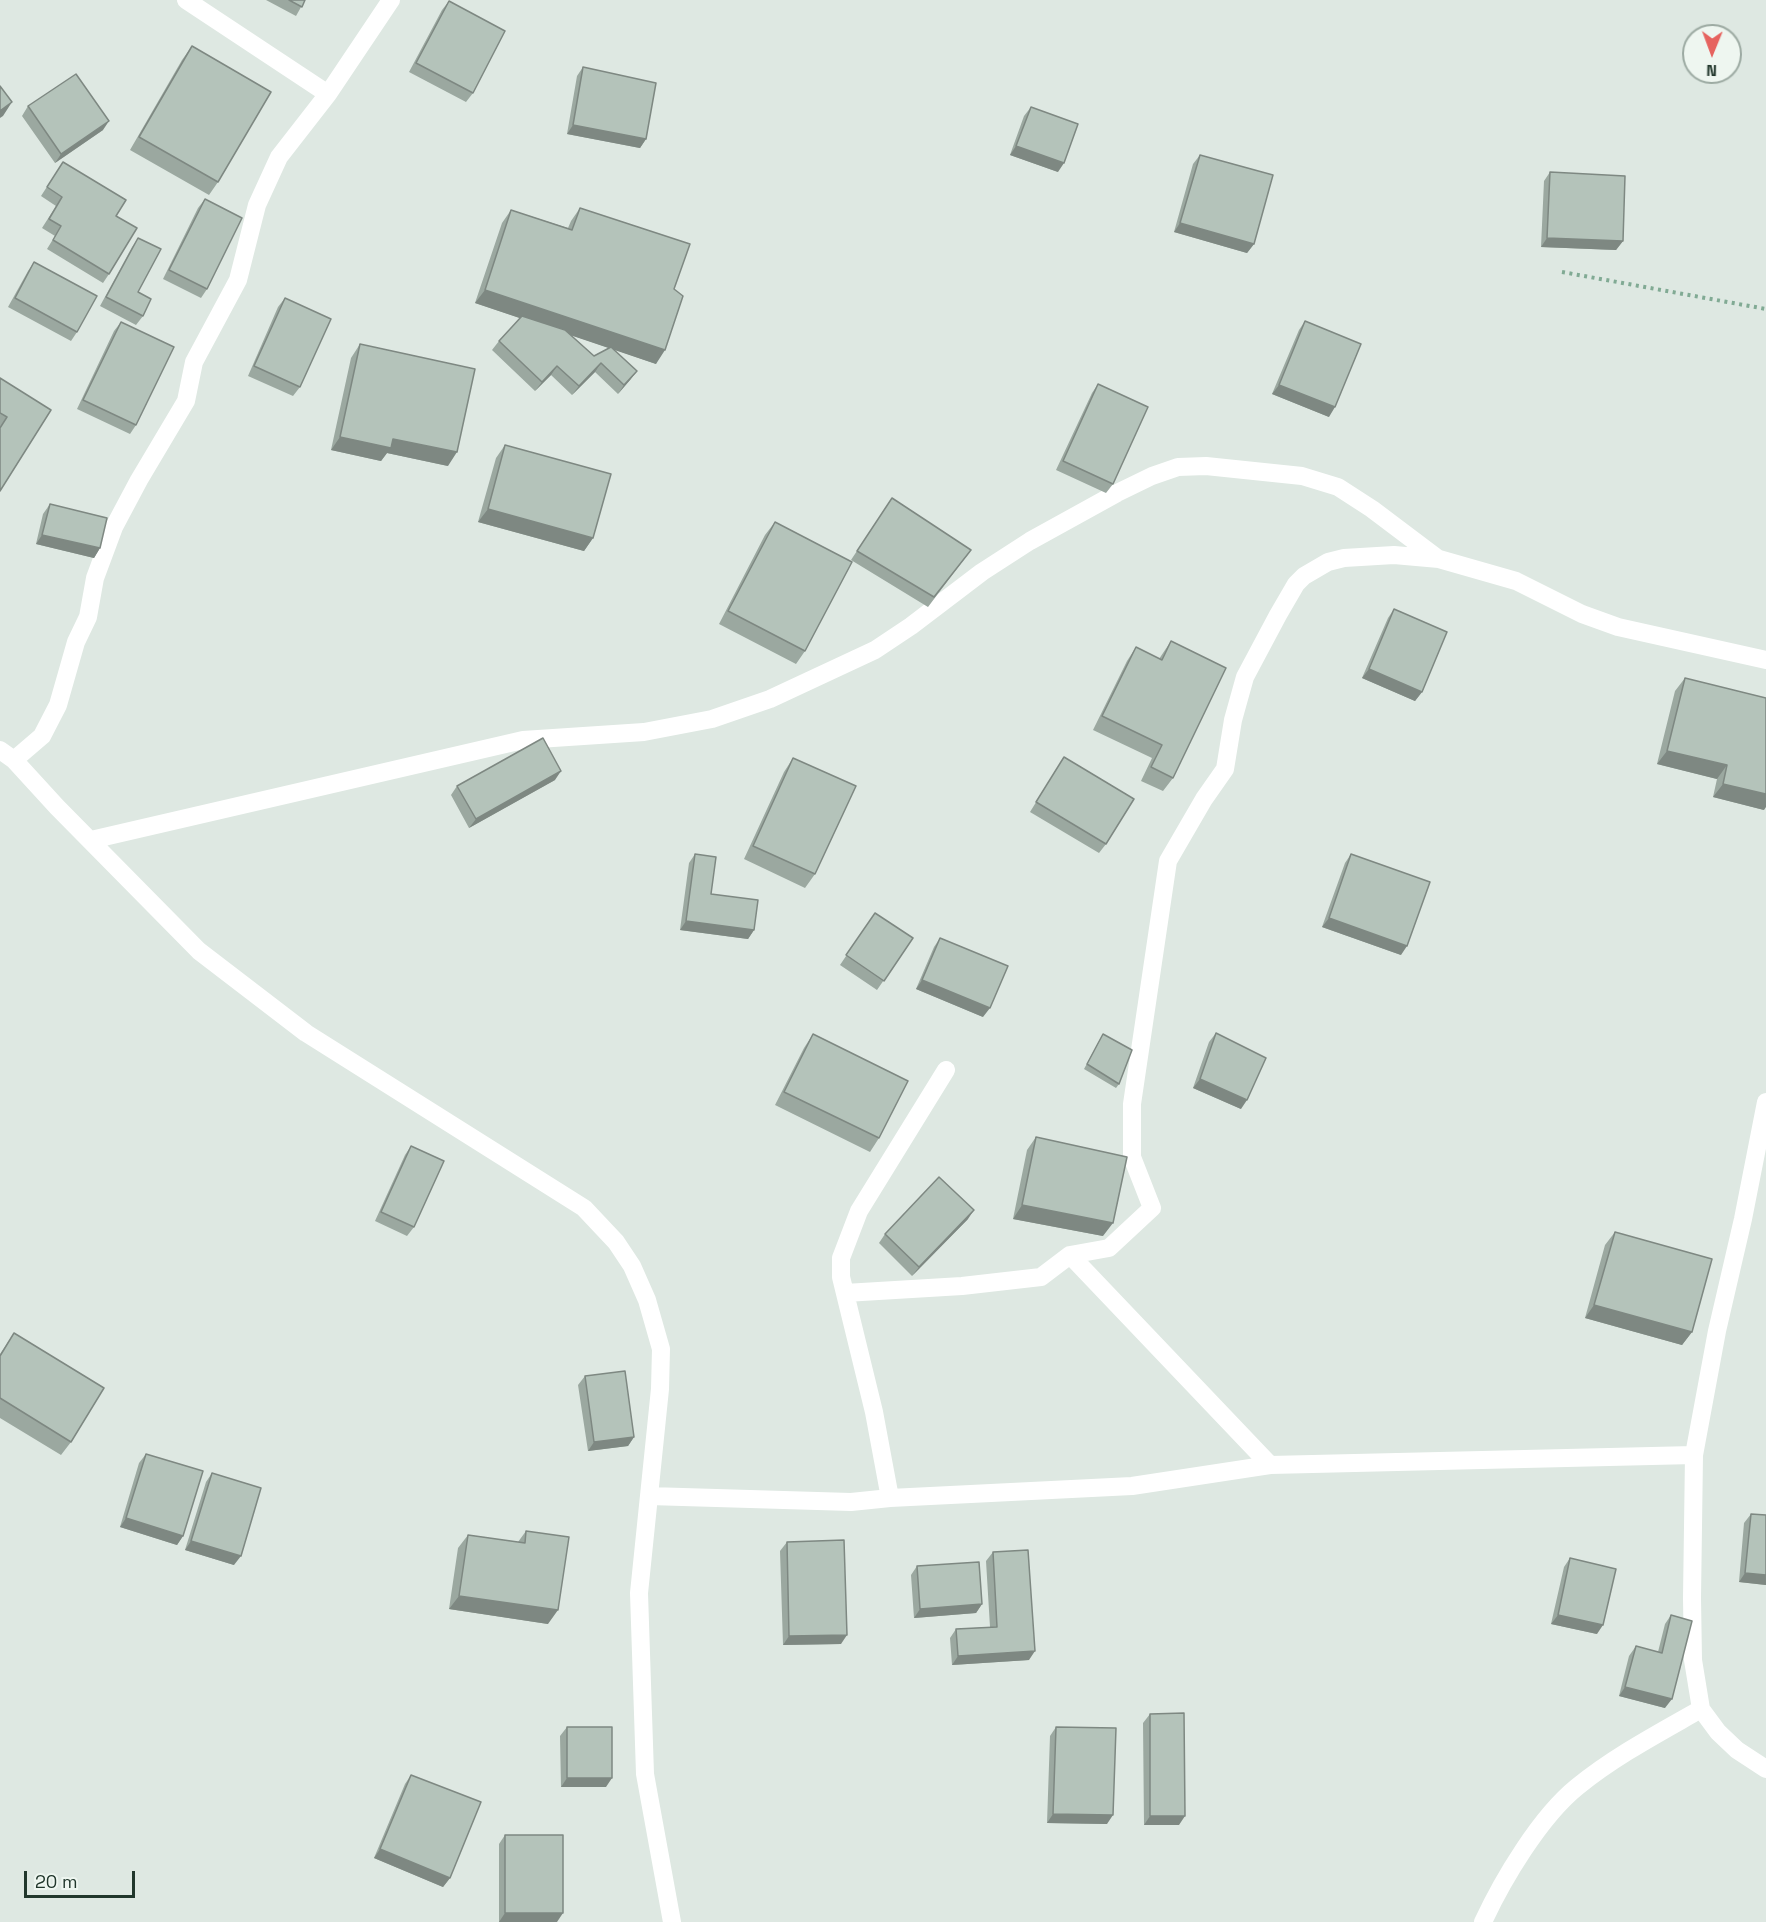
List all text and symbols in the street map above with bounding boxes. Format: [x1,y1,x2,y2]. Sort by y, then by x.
north arrow [1682,24,1742,84]
text: N [1706,60,1717,81]
scale bar [27,1859,138,1897]
text: 20 m [35,1870,78,1893]

